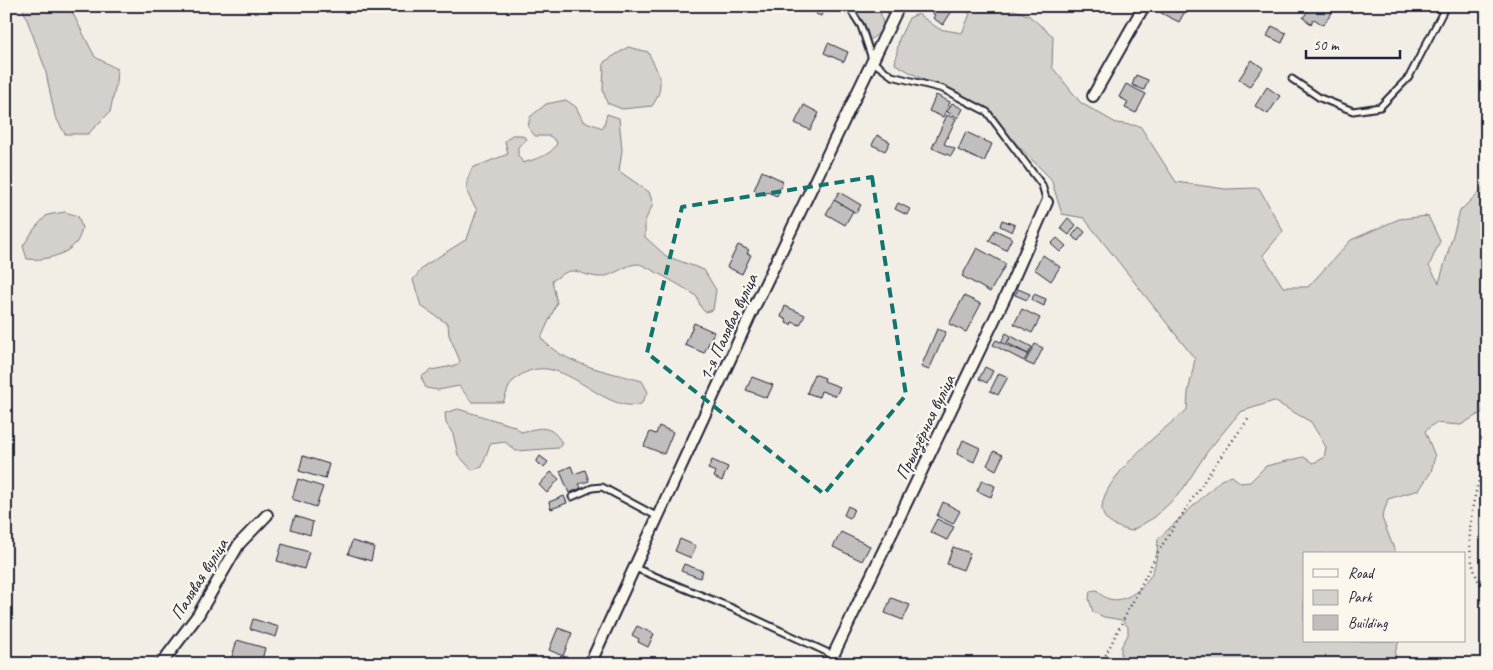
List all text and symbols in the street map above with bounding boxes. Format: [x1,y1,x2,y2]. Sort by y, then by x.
scale bar [1306,28,1399,60]
text: 50 m [1313,36,1340,55]
street label: 1-я Палявая вуліца [694,269,763,384]
street label: Прыазёрная вуліца [890,370,961,483]
street label: Палявая вуліца [165,533,233,624]
legend [1303,552,1466,642]
text: Road [1348,564,1375,583]
text: Park [1348,588,1373,607]
text: Building [1348,614,1388,633]

